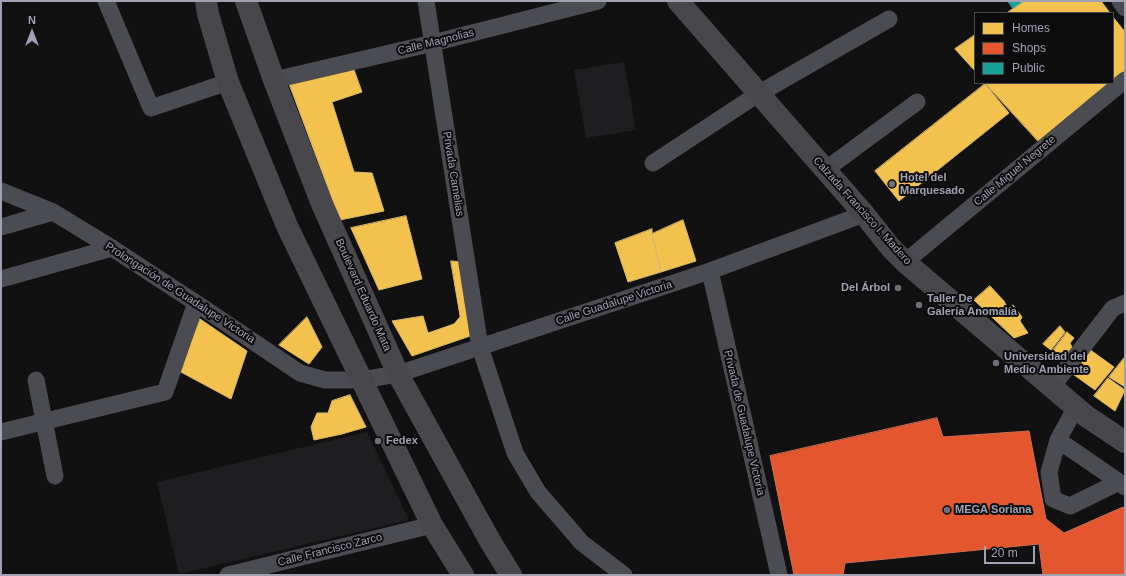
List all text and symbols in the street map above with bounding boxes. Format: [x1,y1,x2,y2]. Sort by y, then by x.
north arrow [12,12,52,52]
legend [974,12,1114,84]
text: N [28,14,36,26]
text: Homes [1012,21,1050,35]
street label: Calle Magnolias [396,26,476,58]
text: Shops [1012,41,1046,55]
text: Public [1012,61,1045,75]
street label: Privada Camelias [440,130,466,218]
street label: Calle Miguel Negrete [971,133,1059,209]
street label: Calzada Francisco I. Madero [810,154,914,268]
place label: Hotel del Marquesado [900,171,965,197]
marker: Hotel del Marquesado [887,179,897,189]
street label: Boulevard Eduardo Mata [332,237,394,353]
street label: Prolongación de Guadalupe Victoria [103,240,257,346]
street label: Calle Guadalupe Victoria [554,278,674,328]
place label: Del Árbol [841,281,890,295]
marker: Del Árbol [893,283,903,293]
place label: Taller De Galería Anomalía [927,292,1017,318]
marker: Taller De Galería Anomalía [914,300,924,310]
street label: Privada de Guadalupe Victoria [721,349,767,497]
place label: Universidad del Medio Ambiente [1004,350,1089,376]
marker: Universidad del Medio Ambiente [991,358,1001,368]
place label: Fedex [386,434,418,448]
marker: Fedex [373,436,383,446]
place label: MEGA Soriana [955,503,1031,517]
marker: MEGA Soriana [942,505,952,515]
street label: Calle Francisco Zarco [277,531,383,569]
scale bar [986,538,1037,564]
text: 20 m [991,546,1018,560]

